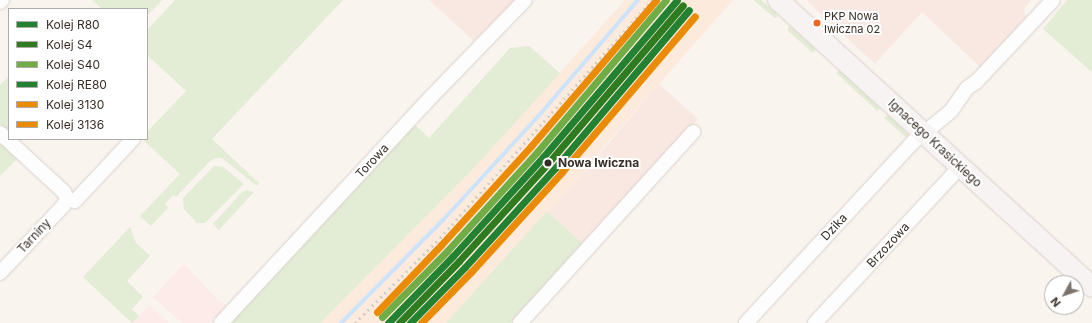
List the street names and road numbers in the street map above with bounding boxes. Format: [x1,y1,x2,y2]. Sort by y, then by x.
street label: Ignacego Krasickiego [885,96,985,190]
street label: Torowa [352,141,392,181]
street label: Dzika [818,211,850,243]
street label: Tarniny [14,216,54,256]
street label: Brzozowa [864,220,912,270]

